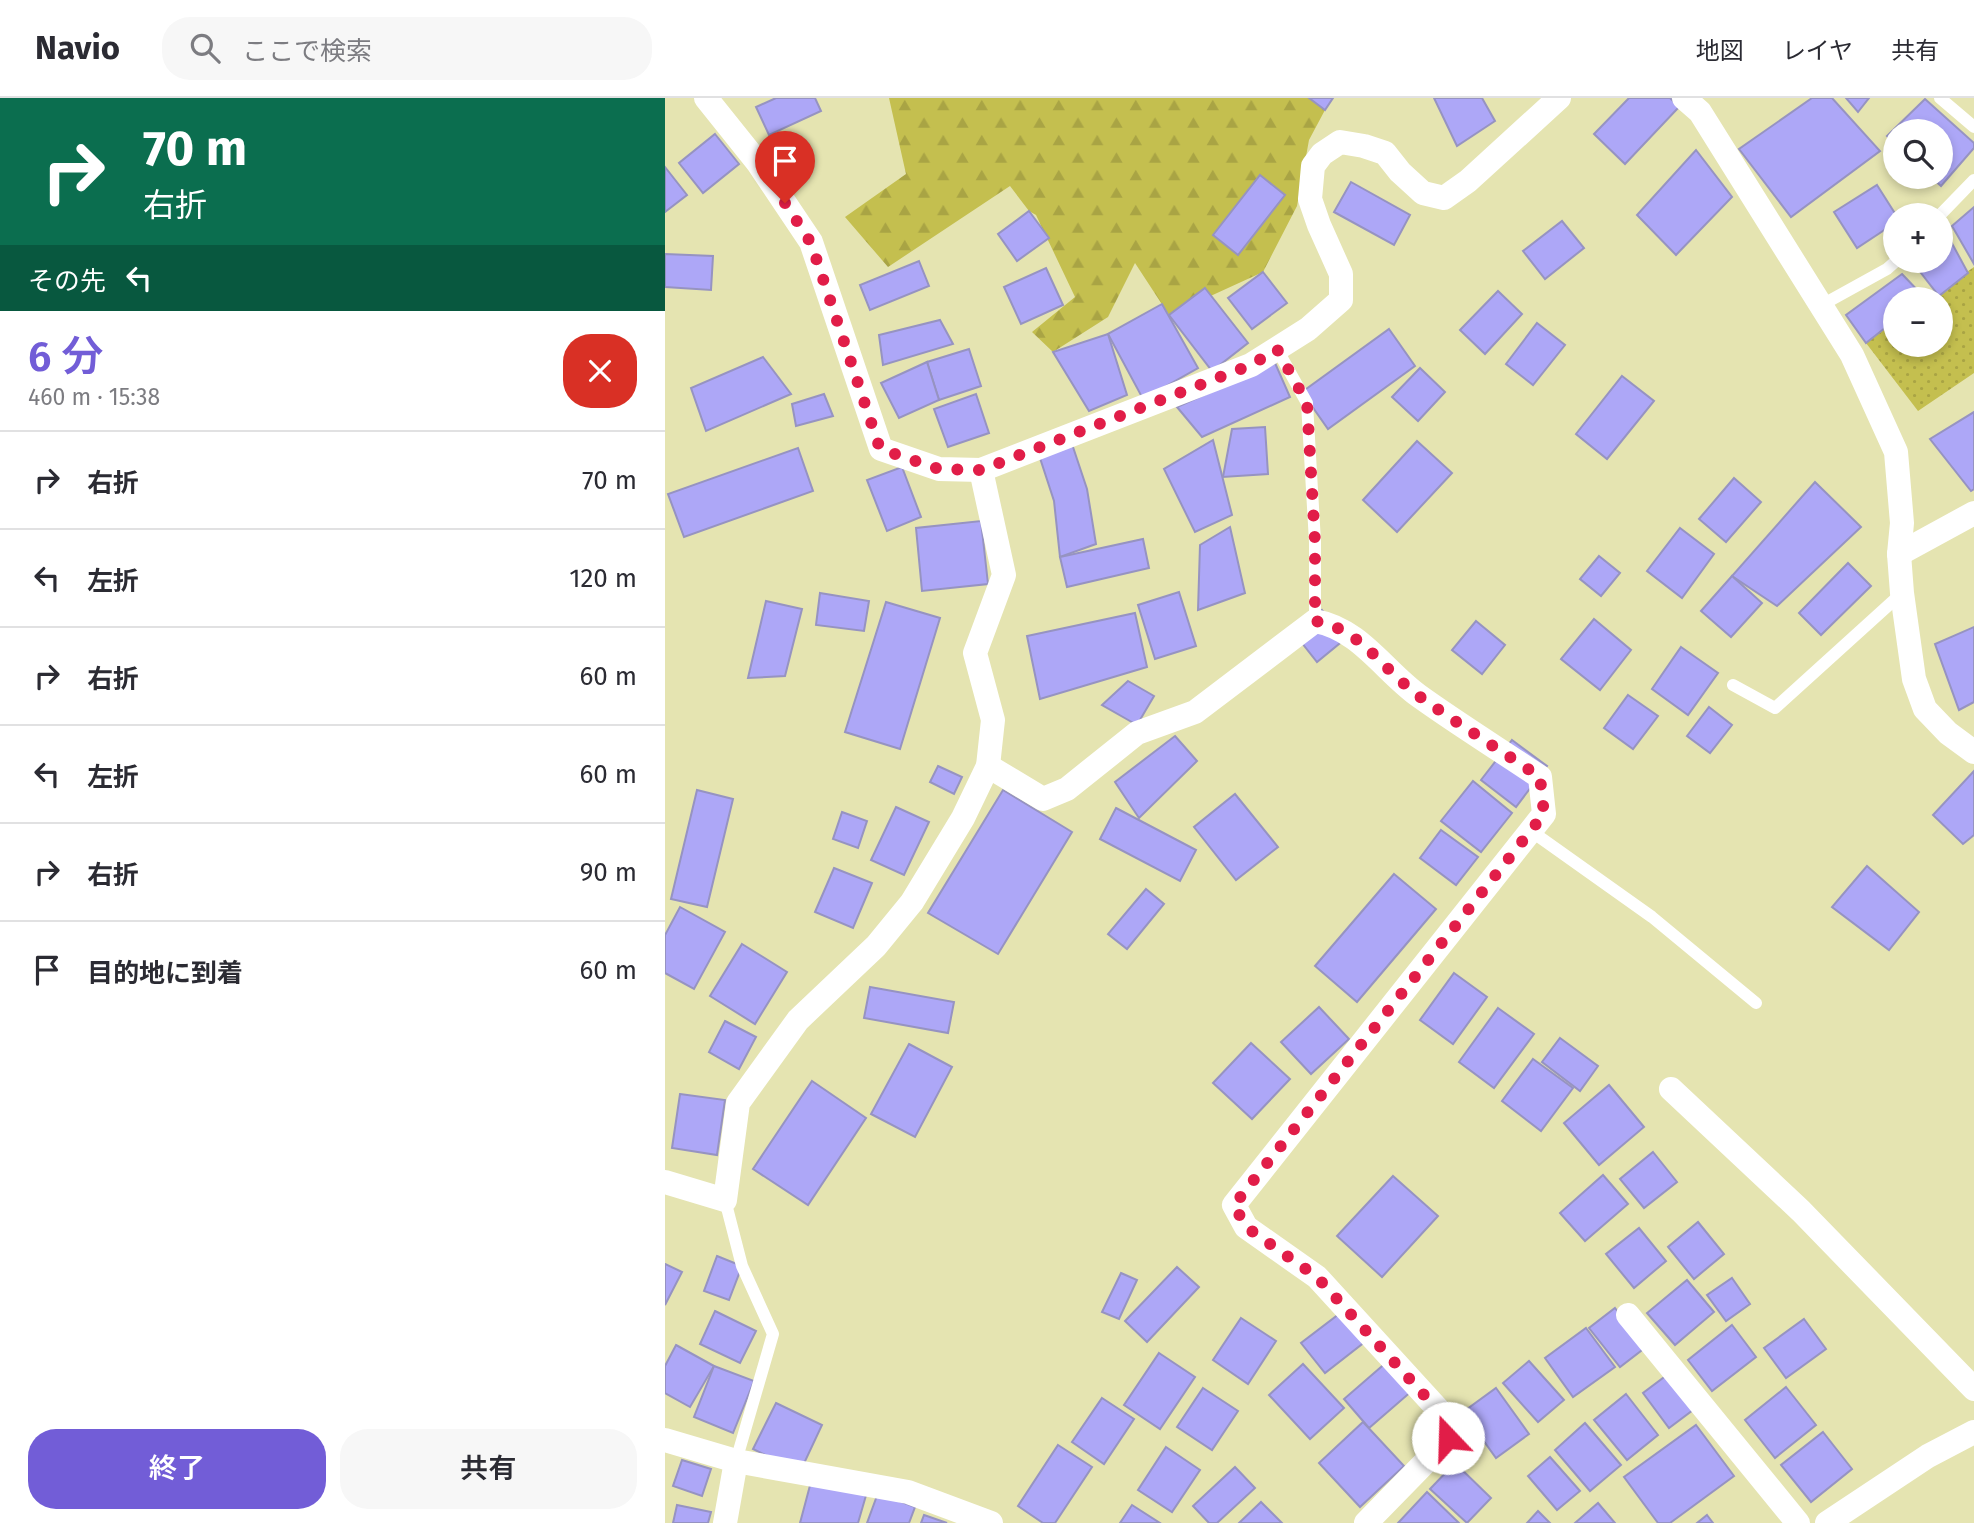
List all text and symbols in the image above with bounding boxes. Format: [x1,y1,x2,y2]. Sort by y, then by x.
search box [162,17,652,80]
text: Navio [35,28,120,68]
icon: search [186,29,224,67]
text: ここで検索 [242,36,372,67]
text: 地図 [1696,37,1744,65]
text: レイヤ [1782,37,1853,65]
text: 共有 [1891,37,1939,65]
text: 70 m [143,119,247,178]
map controls [1883,119,1953,357]
button: search [1883,119,1953,189]
icon: right [28,126,119,217]
pin [755,131,815,203]
icon: arrive [766,142,804,180]
text: 右折 [143,186,207,224]
button: + [1883,203,1953,273]
icon: left [120,259,158,297]
text: その先 [28,266,106,297]
button: − [1883,287,1953,357]
text: 6 分 [28,332,104,382]
button: close [563,334,637,408]
text: 460 m · 15:38 [28,383,160,411]
icon: right [28,461,66,499]
text: 70 m [582,465,637,496]
text: 右折 [87,468,139,499]
icon: left [28,559,66,597]
text: 120 m [569,563,637,594]
text: 左折 [87,566,139,597]
icon: right [28,657,66,695]
text: 60 m [579,661,637,692]
text: 右折 [87,664,139,695]
icon: left [28,755,66,793]
text: 60 m [579,759,637,790]
text: 左折 [87,762,139,793]
icon: right [28,853,66,891]
text: 90 m [580,857,637,888]
text: 右折 [87,860,139,891]
icon: arrive [28,951,66,989]
text: 60 m [579,955,637,986]
text: 目的地に到着 [87,958,243,989]
position arrow [1411,1401,1485,1475]
button: 終了 [28,1429,326,1509]
button: 共有 [340,1429,637,1509]

